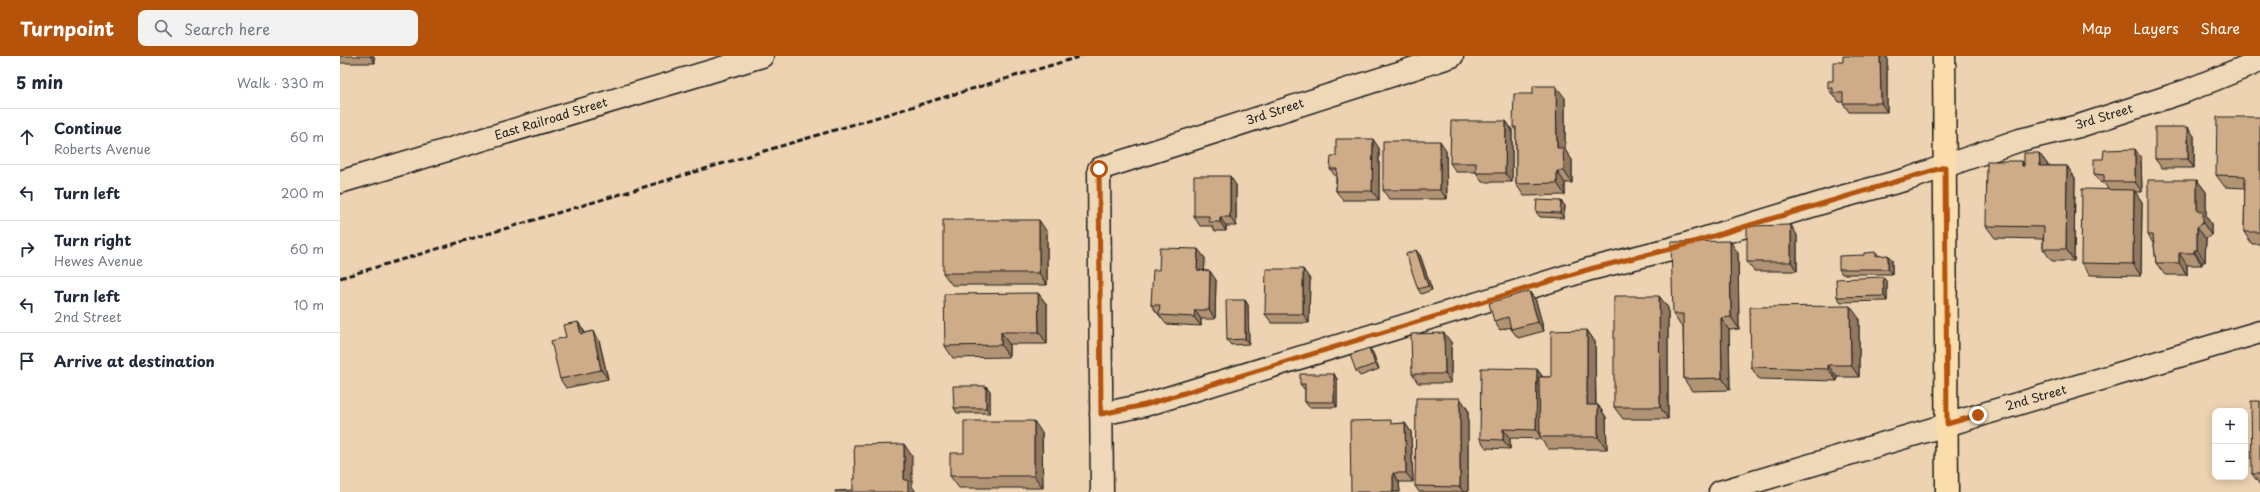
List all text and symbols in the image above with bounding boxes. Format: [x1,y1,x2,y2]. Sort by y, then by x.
search box [138,10,418,46]
text: Turnpoint [20,14,114,42]
icon: search [152,17,174,39]
text: Search here [184,17,270,40]
text: Map [2082,18,2112,39]
text: Layers [2134,18,2179,39]
text: Share [2201,18,2240,39]
text: 5 min [16,69,63,95]
text: Walk · 330 m [237,73,324,92]
street label: East Railroad Street [492,92,609,144]
street label: 3rd Street [1244,93,1306,129]
street label: 3rd Street [2073,99,2135,133]
text: Continue [54,116,122,139]
icon: ahead [16,126,38,148]
text: 60 m [290,127,324,146]
text: Roberts Avenue [54,139,151,158]
route start [1090,160,1108,178]
text: Turn left [54,181,120,204]
icon: left [16,182,38,204]
text: 200 m [281,183,324,202]
text: Turn right [54,228,131,251]
icon: right [16,238,38,260]
text: 60 m [290,239,324,258]
text: Hewes Avenue [54,251,143,270]
text: Turn left [54,284,120,307]
icon: left [16,294,38,316]
text: 10 m [294,295,324,314]
text: 2nd Street [54,307,122,326]
text: Arrive at destination [54,349,215,372]
icon: arrive [16,350,38,372]
street label: 2nd Street [2003,380,2068,414]
route end [1969,406,1987,424]
map controls [2212,408,2248,480]
button: + [2212,408,2248,444]
button: − [2212,444,2248,480]

